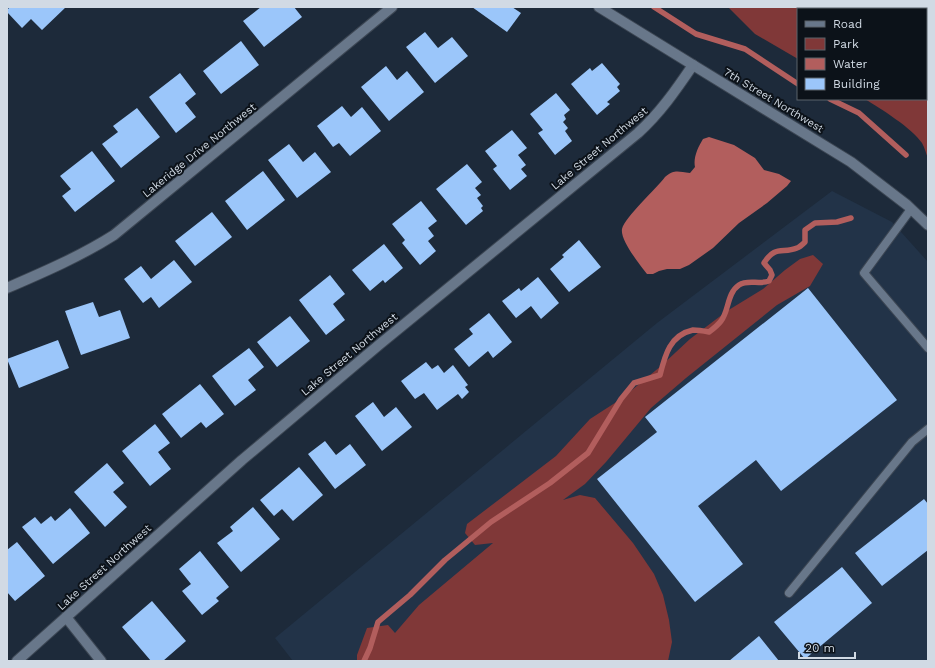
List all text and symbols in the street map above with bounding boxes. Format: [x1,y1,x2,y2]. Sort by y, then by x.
legend [797,8,927,100]
text: Road [833,17,862,31]
text: Park [833,37,859,51]
text: Water [833,57,868,71]
street label: 7th Street Northwest [722,65,826,136]
text: Building [833,77,880,91]
street label: Lakeridge Drive Northwest [140,100,259,200]
street label: Lake Street Northwest [549,104,650,192]
street label: Lake Street Northwest [299,310,400,398]
street label: Lake Street Northwest [55,522,154,613]
scale bar [799,634,855,660]
text: 20 m [805,641,835,655]

